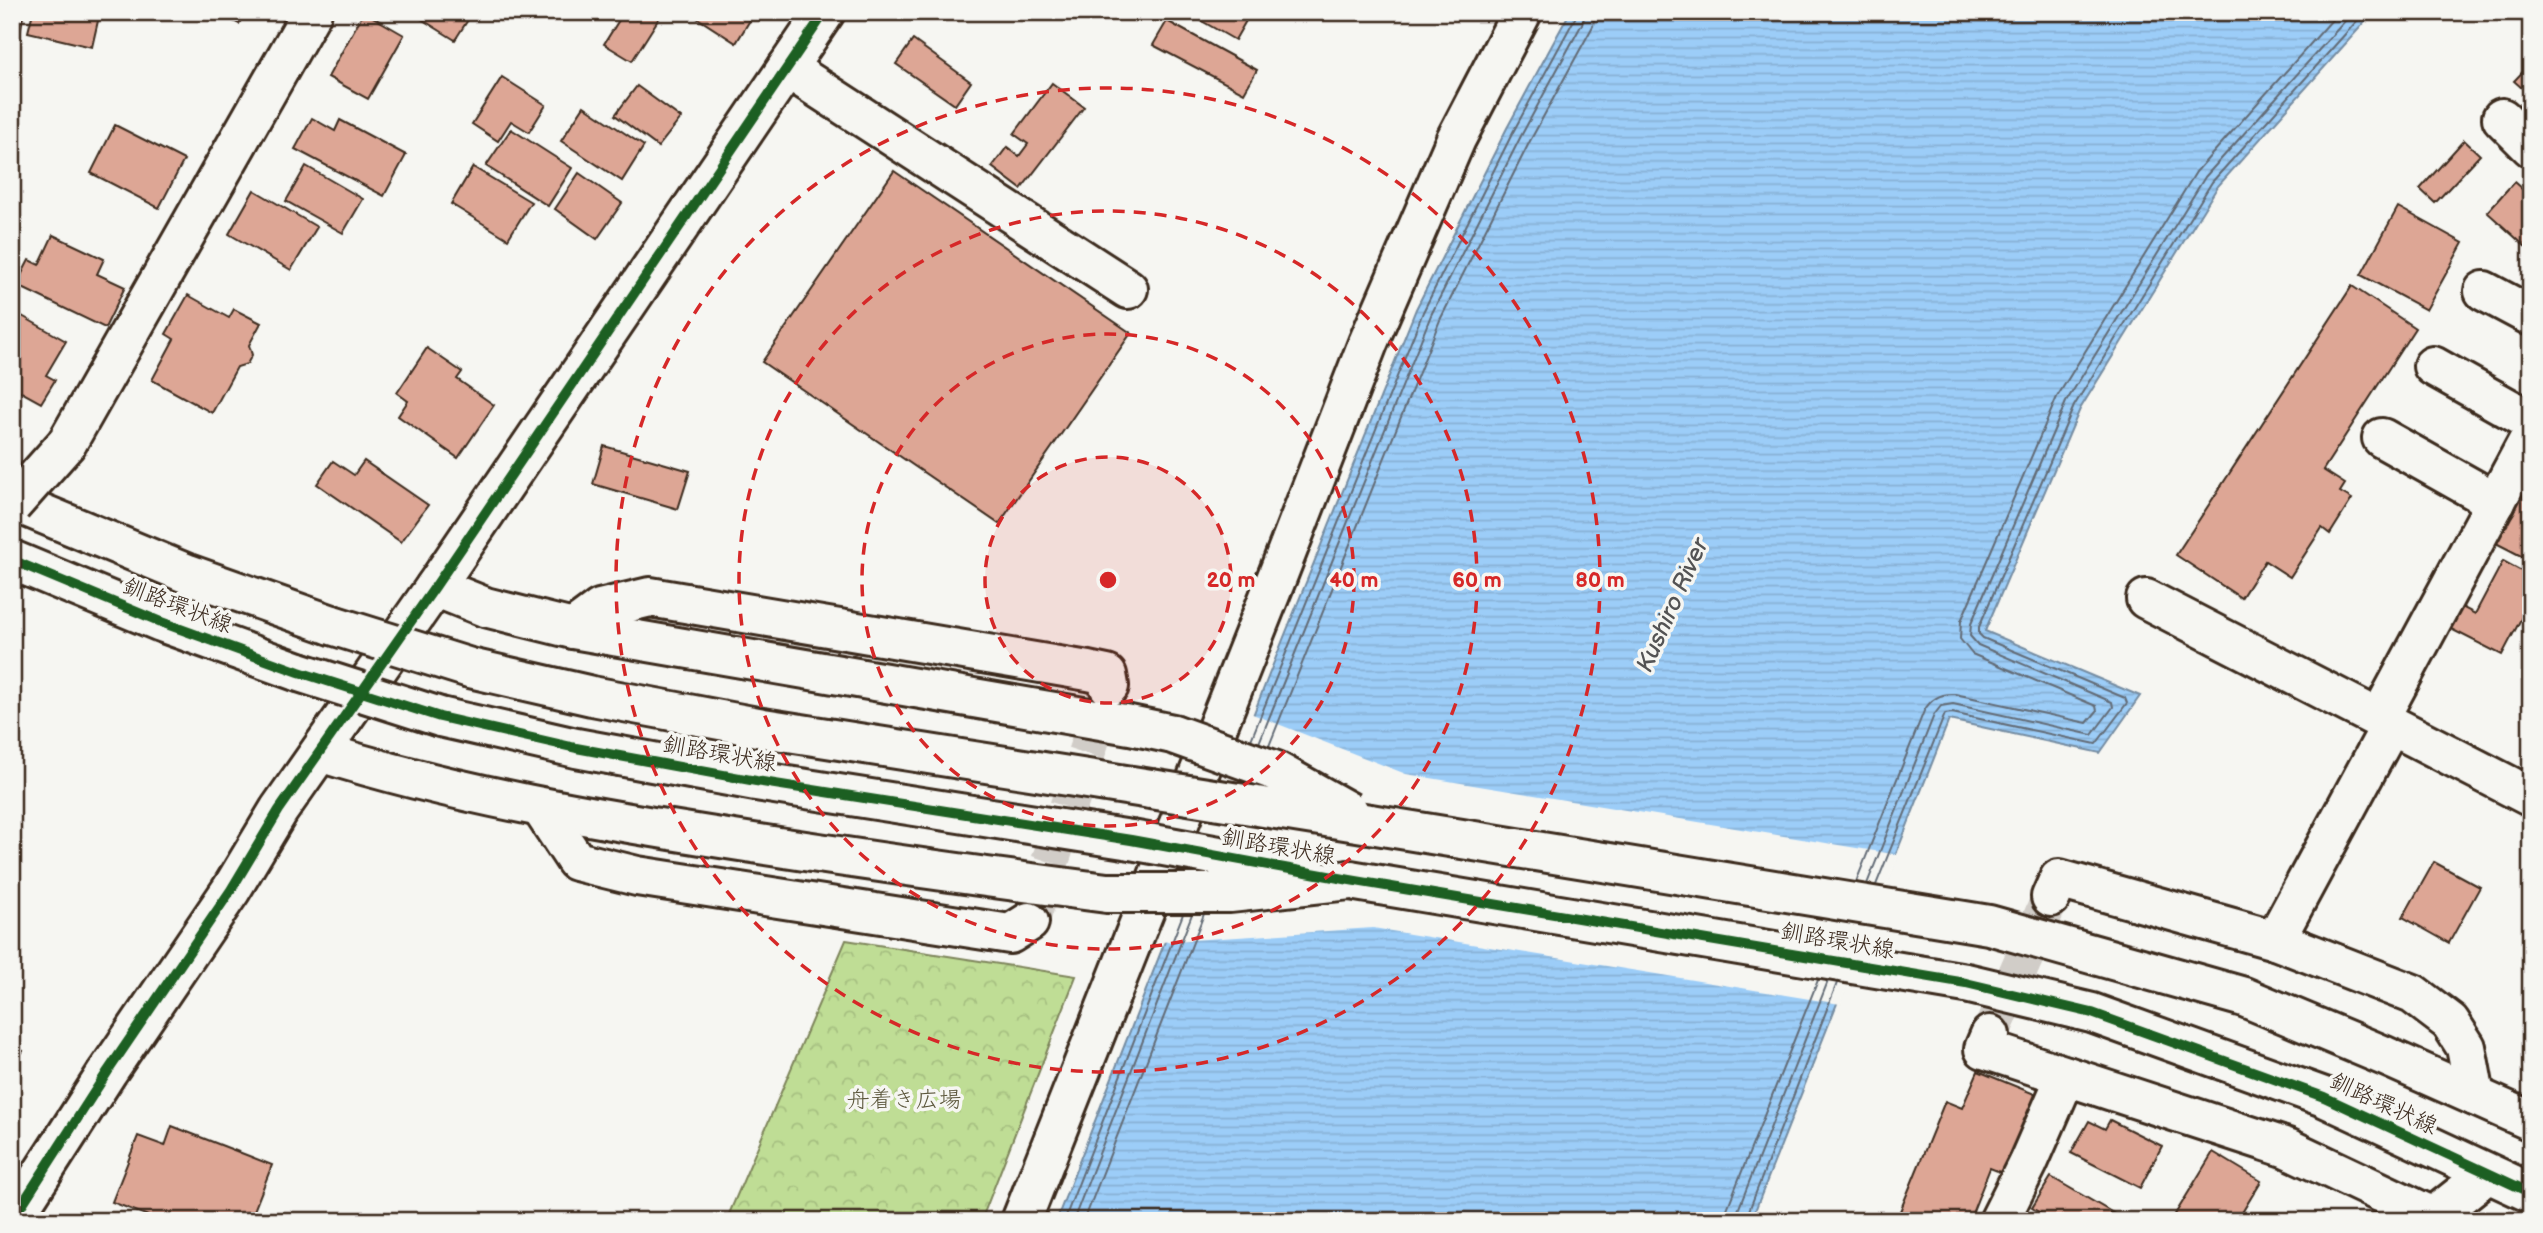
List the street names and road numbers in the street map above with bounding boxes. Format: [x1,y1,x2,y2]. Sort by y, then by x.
street label: 釧路環状線 [119,572,236,640]
street label: 釧路環状線 [661,730,779,778]
street label: 釧路環状線 [1220,823,1338,871]
street label: 釧路環状線 [1779,917,1897,965]
street label: 釧路環状線 [2326,1067,2442,1141]

